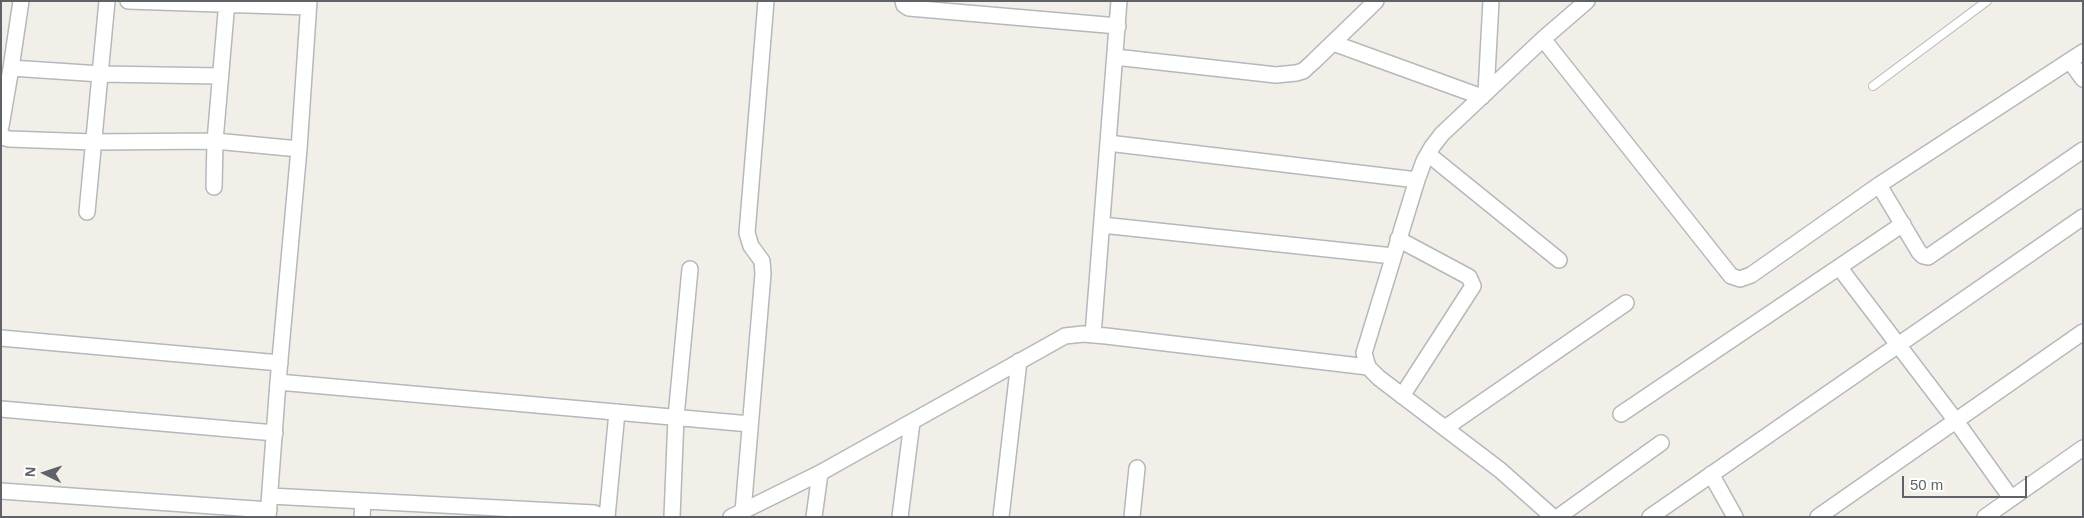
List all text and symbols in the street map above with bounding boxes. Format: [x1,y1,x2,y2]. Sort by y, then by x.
north arrow [20,448,70,498]
text: N [22,466,38,478]
scale bar [1904,466,2029,498]
text: 50 m [1910,476,1943,493]

